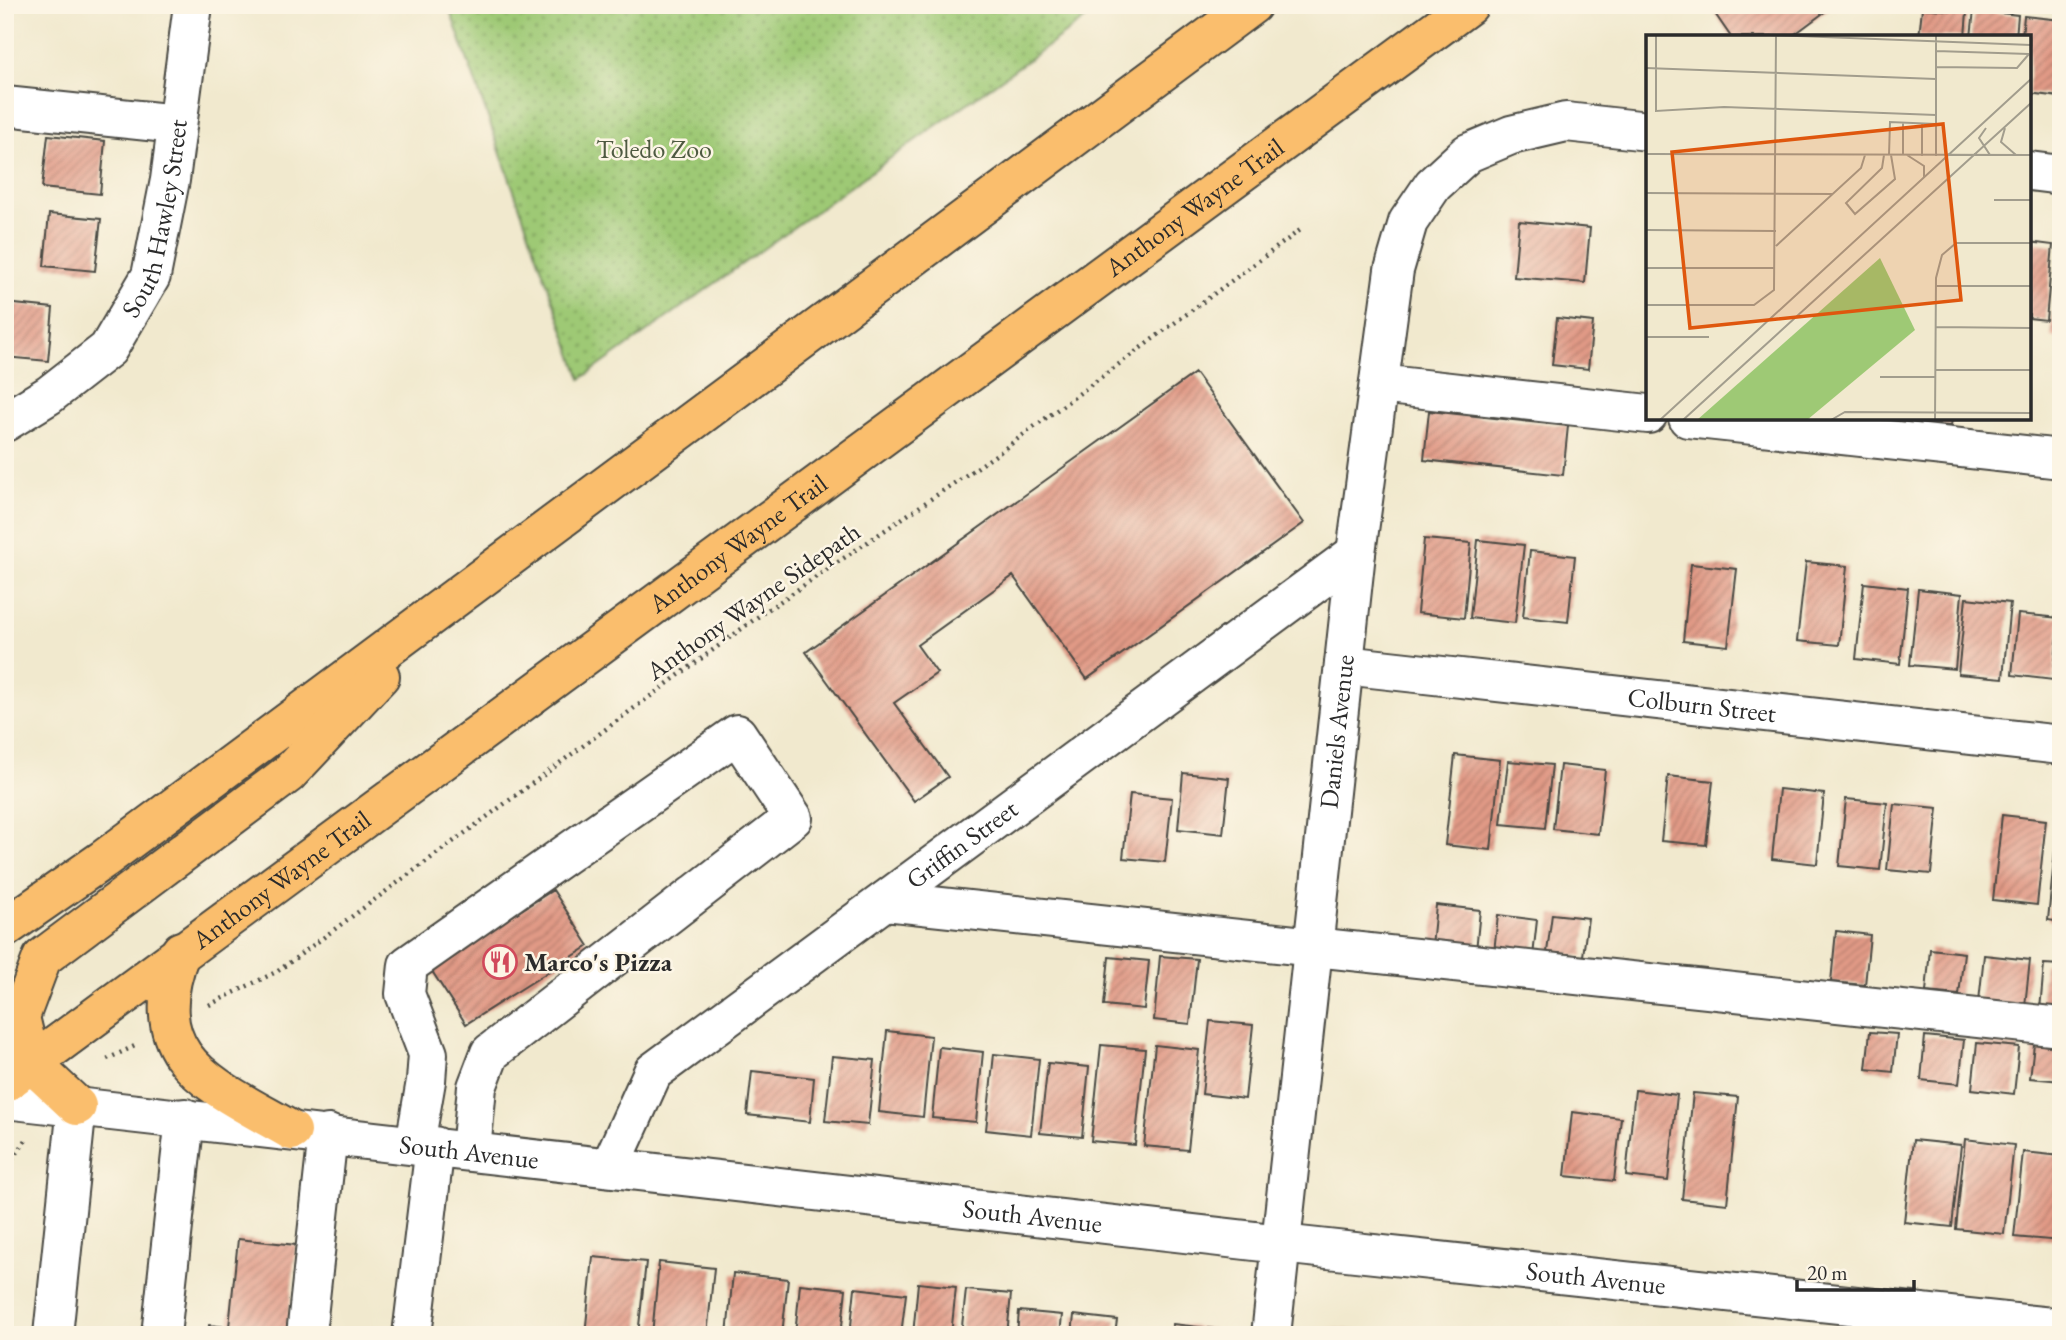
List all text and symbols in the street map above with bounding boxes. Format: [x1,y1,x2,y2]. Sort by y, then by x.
inset map [1646,35,2031,420]
street label: South Hawley Street [113,117,195,324]
street label: Anthony Wayne Trail [1097,130,1291,285]
park label: Toledo Zoo [596,132,712,166]
street label: Anthony Wayne Trail [641,466,834,621]
street label: Anthony Wayne Sidepath [638,514,867,688]
street label: Daniels Avenue [1311,653,1362,810]
street label: Colburn Street [1626,680,1778,730]
street label: Griffin Street [899,792,1024,896]
street label: Anthony Wayne Trail [184,803,377,957]
restaurant icon: Marco's Pizza [481,943,519,981]
place label: Marco's Pizza [524,945,673,979]
street label: South Avenue [397,1127,541,1177]
street label: South Avenue [961,1191,1104,1241]
scale bar [1797,1249,1914,1293]
street label: South Avenue [1525,1254,1667,1302]
text: 20 m [1807,1259,1848,1286]

